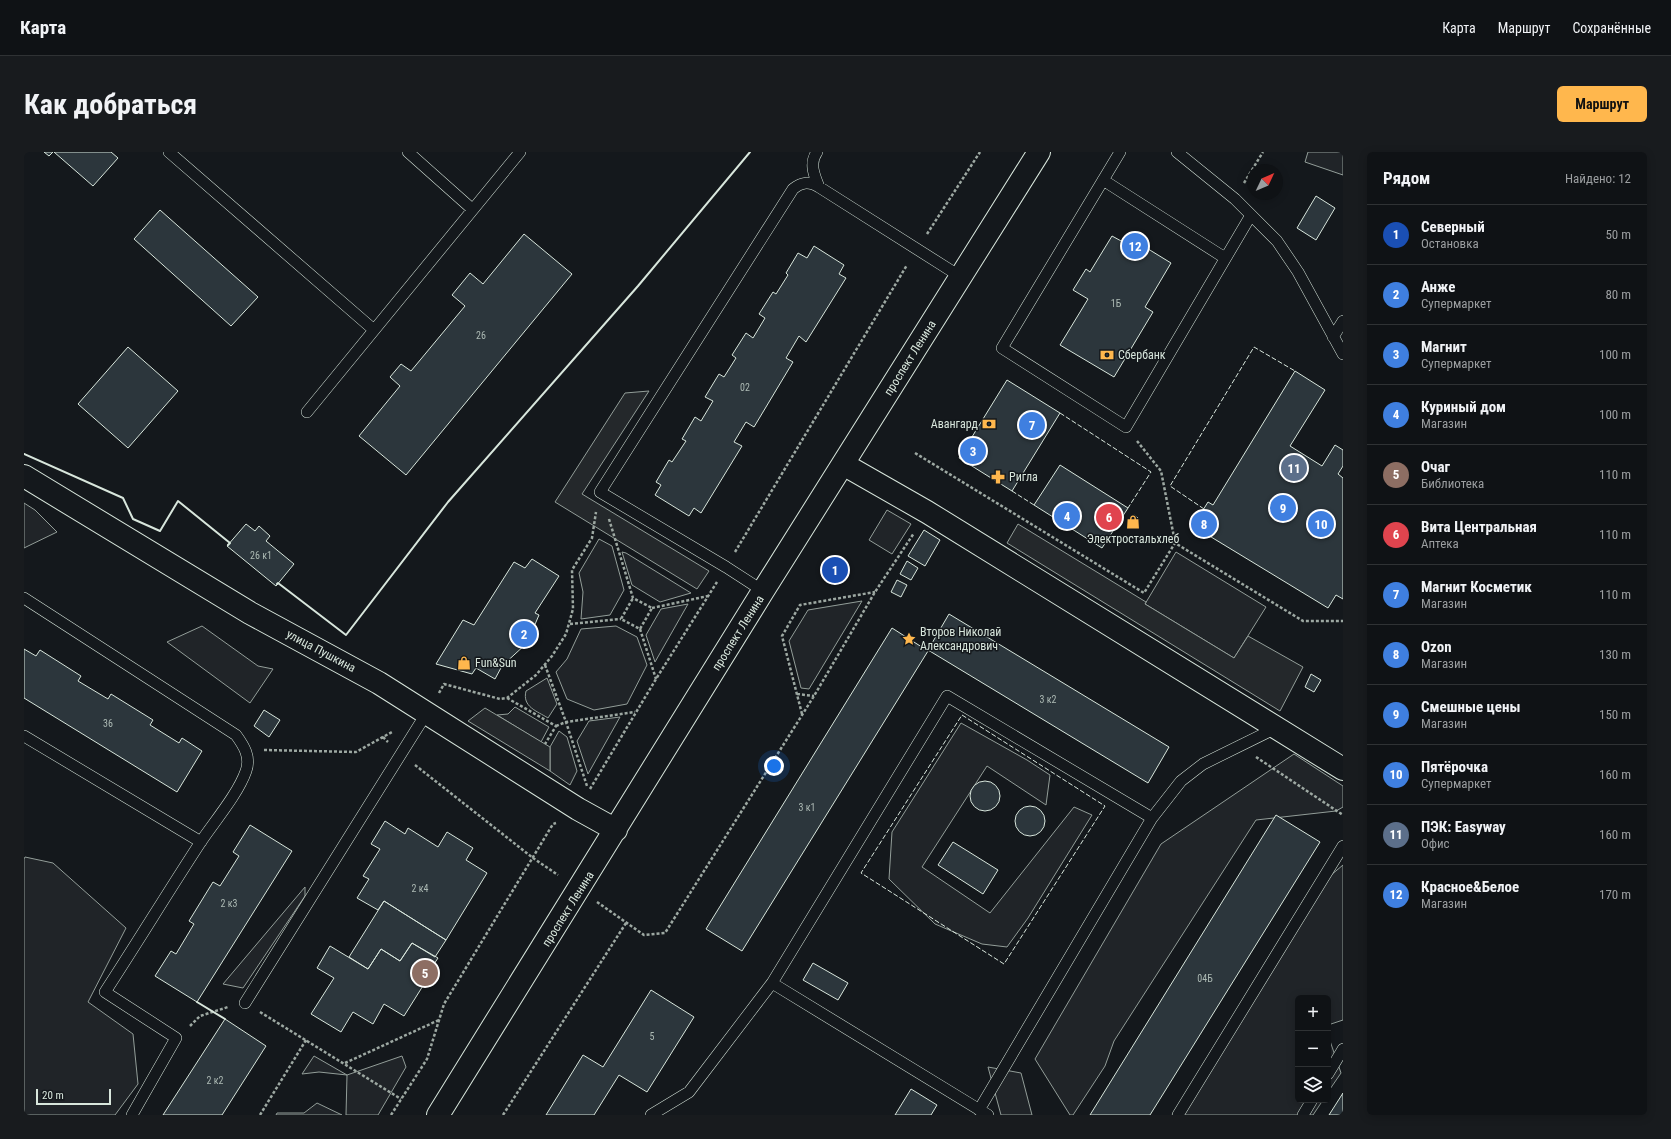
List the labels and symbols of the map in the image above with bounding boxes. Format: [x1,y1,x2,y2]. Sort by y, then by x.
north arrow [1247,164,1283,200]
pin: 12 [1122,231,1148,261]
house number: 1Б [1111,298,1122,309]
street label: проспект Ленина [881,318,939,398]
house number: 26 [476,330,486,341]
bank icon: Сбербанк [1099,347,1115,363]
place label: Сбербанк [1118,348,1166,362]
house number: 02 [740,382,750,393]
pin: 7 [1019,410,1045,440]
bank icon: Авангард [981,416,997,432]
place label: Авангард [931,417,979,431]
pin: 3 [960,436,986,466]
pin: 11 [1281,453,1307,483]
pharmacy icon: Ригла [990,469,1006,485]
place label: Ригла [1009,470,1038,484]
pin: 9 [1270,493,1296,523]
pin: 4 [1054,501,1080,531]
pin: 6 [1096,502,1122,532]
pin: 8 [1191,509,1217,539]
pin: 10 [1308,509,1334,539]
shop icon: Электростальхлеб [1125,514,1141,530]
place label: Электростальхлеб [1087,532,1179,546]
house number: 26 к1 [250,550,272,561]
pin: 1 [822,555,848,585]
street label: проспект Ленина [709,593,767,673]
pin: 2 [511,619,537,649]
place label: Второв Николай Александрович [920,625,1001,653]
street label: улица Пушкина [284,627,358,675]
place icon: Второв Николай Александрович [901,631,917,647]
shop icon: Fun&Sun [456,655,472,671]
place label: Fun&Sun [475,656,517,670]
house number: 3 к2 [1040,694,1057,705]
house number: 36 [103,718,113,729]
your location [764,756,784,776]
house number: 3 к1 [799,802,815,813]
street label: проспект Ленина [539,869,597,949]
house number: 2 к4 [412,883,429,894]
house number: 2 к3 [221,898,238,909]
pin: 5 [412,958,438,988]
house number: 04Б [1197,973,1213,984]
house number: 5 [650,1031,655,1042]
house number: 2 к2 [207,1075,224,1086]
scale bar [36,1087,111,1106]

